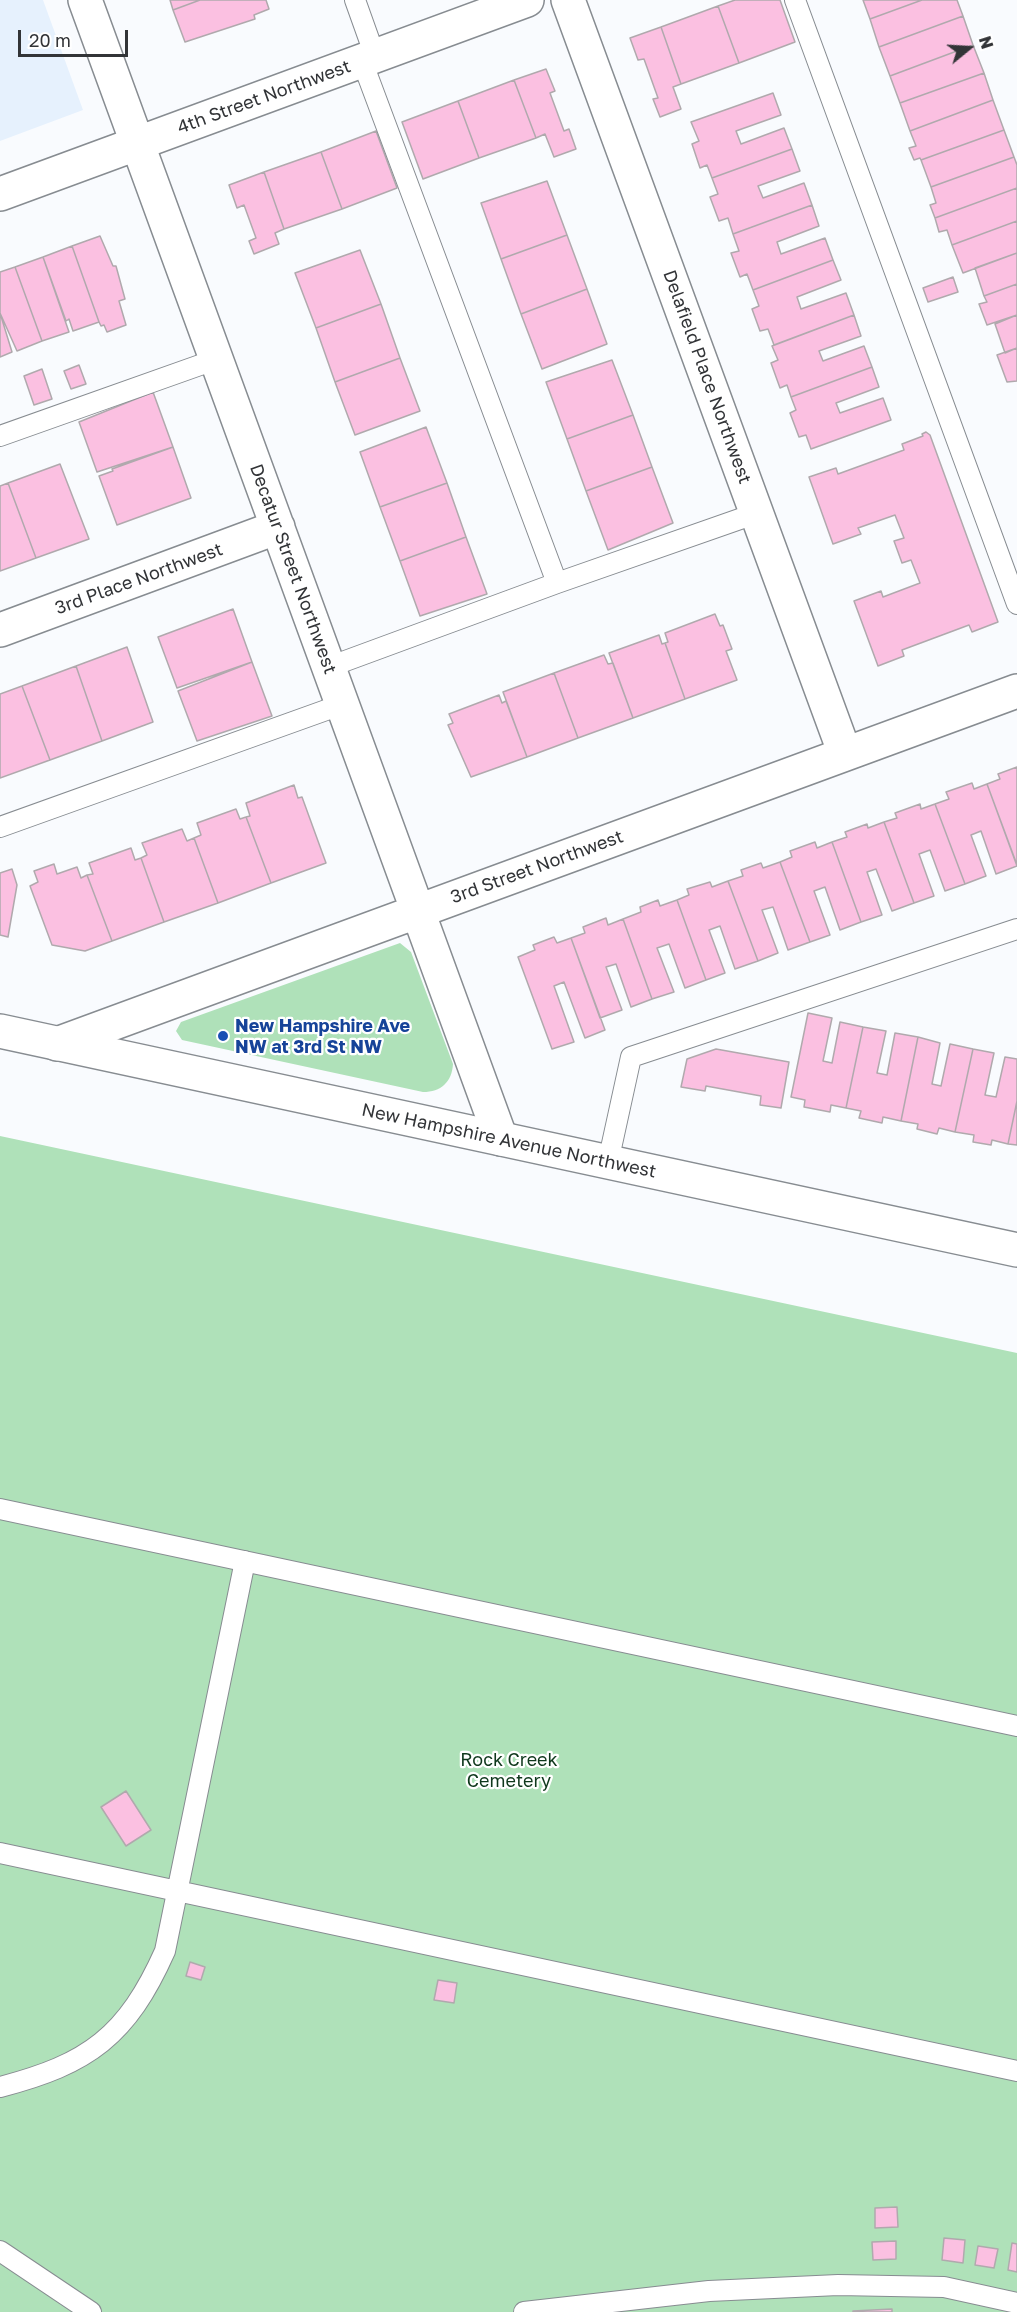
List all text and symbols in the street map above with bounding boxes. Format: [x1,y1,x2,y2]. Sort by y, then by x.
scale bar [21,18,130,56]
north arrow [939,18,999,78]
text: 20 m [29,29,71,51]
text: N [975,34,998,51]
street label: 4th Street Northwest [174,56,354,138]
street label: Delafield Place Northwest [658,267,756,487]
street label: Decatur Street Northwest [245,461,341,677]
street label: 3rd Place Northwest [52,539,226,619]
street label: 3rd Street Northwest [448,826,626,908]
place label: New Hampshire Ave NW at 3rd St NW [235,1015,410,1058]
marker: New Hampshire Ave NW at 3rd St NW [216,1029,230,1043]
street label: New Hampshire Avenue Northwest [360,1099,658,1183]
park label: Rock Creek Cemetery [460,1749,558,1792]

